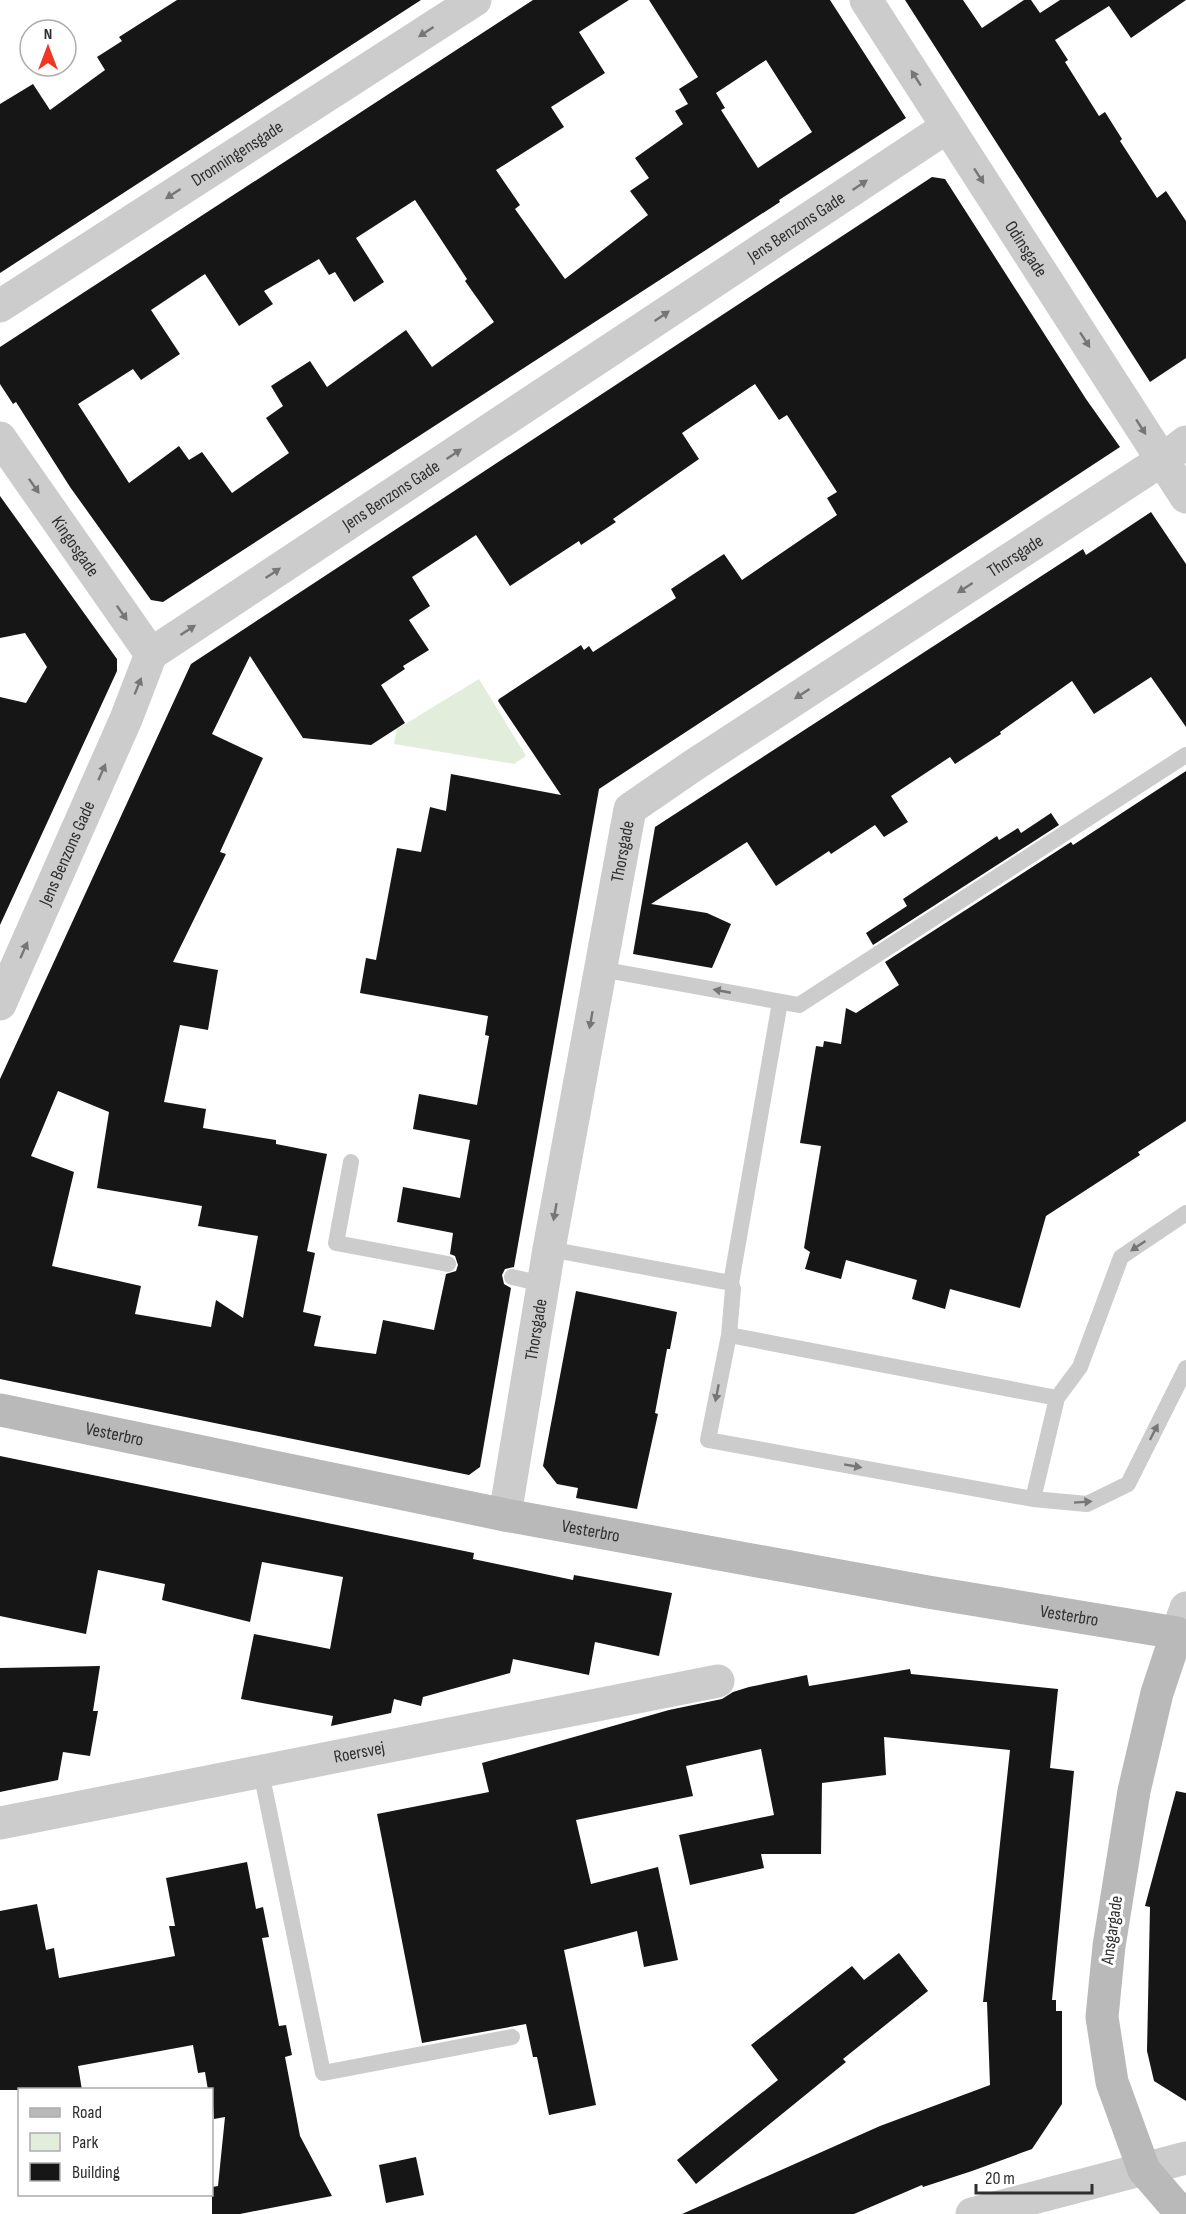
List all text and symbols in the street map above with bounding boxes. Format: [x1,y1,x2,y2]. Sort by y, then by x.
north arrow [18,18,78,78]
text: N [44,25,52,44]
one-way arrow [418,26,434,37]
one-way arrow [910,69,921,86]
street label: Dronningensgade [187,116,287,191]
one-way arrow [973,168,984,184]
one-way arrow [852,180,868,191]
street label: Jens Benzons Gade [743,187,849,267]
one-way arrow [166,188,182,200]
street label: Odinsgade [1000,217,1052,281]
one-way arrow [654,310,671,321]
one-way arrow [1079,332,1090,348]
one-way arrow [1135,419,1146,435]
one-way arrow [445,448,461,460]
street label: Jens Benzons Gade [337,455,444,535]
one-way arrow [28,478,40,494]
street label: Kingosgade [47,512,104,580]
street label: Thorsgade [983,530,1047,582]
one-way arrow [265,567,281,579]
one-way arrow [958,582,974,594]
one-way arrow [116,604,128,620]
one-way arrow [180,624,196,635]
one-way arrow [134,677,144,695]
one-way arrow [794,689,810,700]
one-way arrow [98,763,107,780]
street label: Jens Benzons Gade [34,797,99,910]
street label: Thorsgade [606,819,638,884]
one-way arrow [19,941,29,959]
one-way arrow [713,987,732,996]
one-way arrow [586,1010,595,1029]
one-way arrow [551,1202,560,1221]
one-way arrow [1130,1240,1146,1252]
street label: Thorsgade [520,1297,551,1362]
one-way arrow [712,1383,721,1402]
street label: Vesterbro [84,1418,146,1450]
one-way arrow [1150,1423,1159,1440]
one-way arrow [844,1462,863,1471]
one-way arrow [1073,1497,1092,1506]
street label: Vesterbro [560,1515,622,1546]
street label: Vesterbro [1039,1600,1100,1630]
street label: Roersvej [332,1737,386,1767]
street label: Ansgargade [1097,1894,1127,1967]
legend [18,2088,213,2196]
text: Road [72,2102,102,2123]
text: Park [72,2132,98,2153]
scale bar [976,2157,1092,2195]
text: Building [72,2162,120,2183]
text: 20 m [985,2168,1015,2189]

